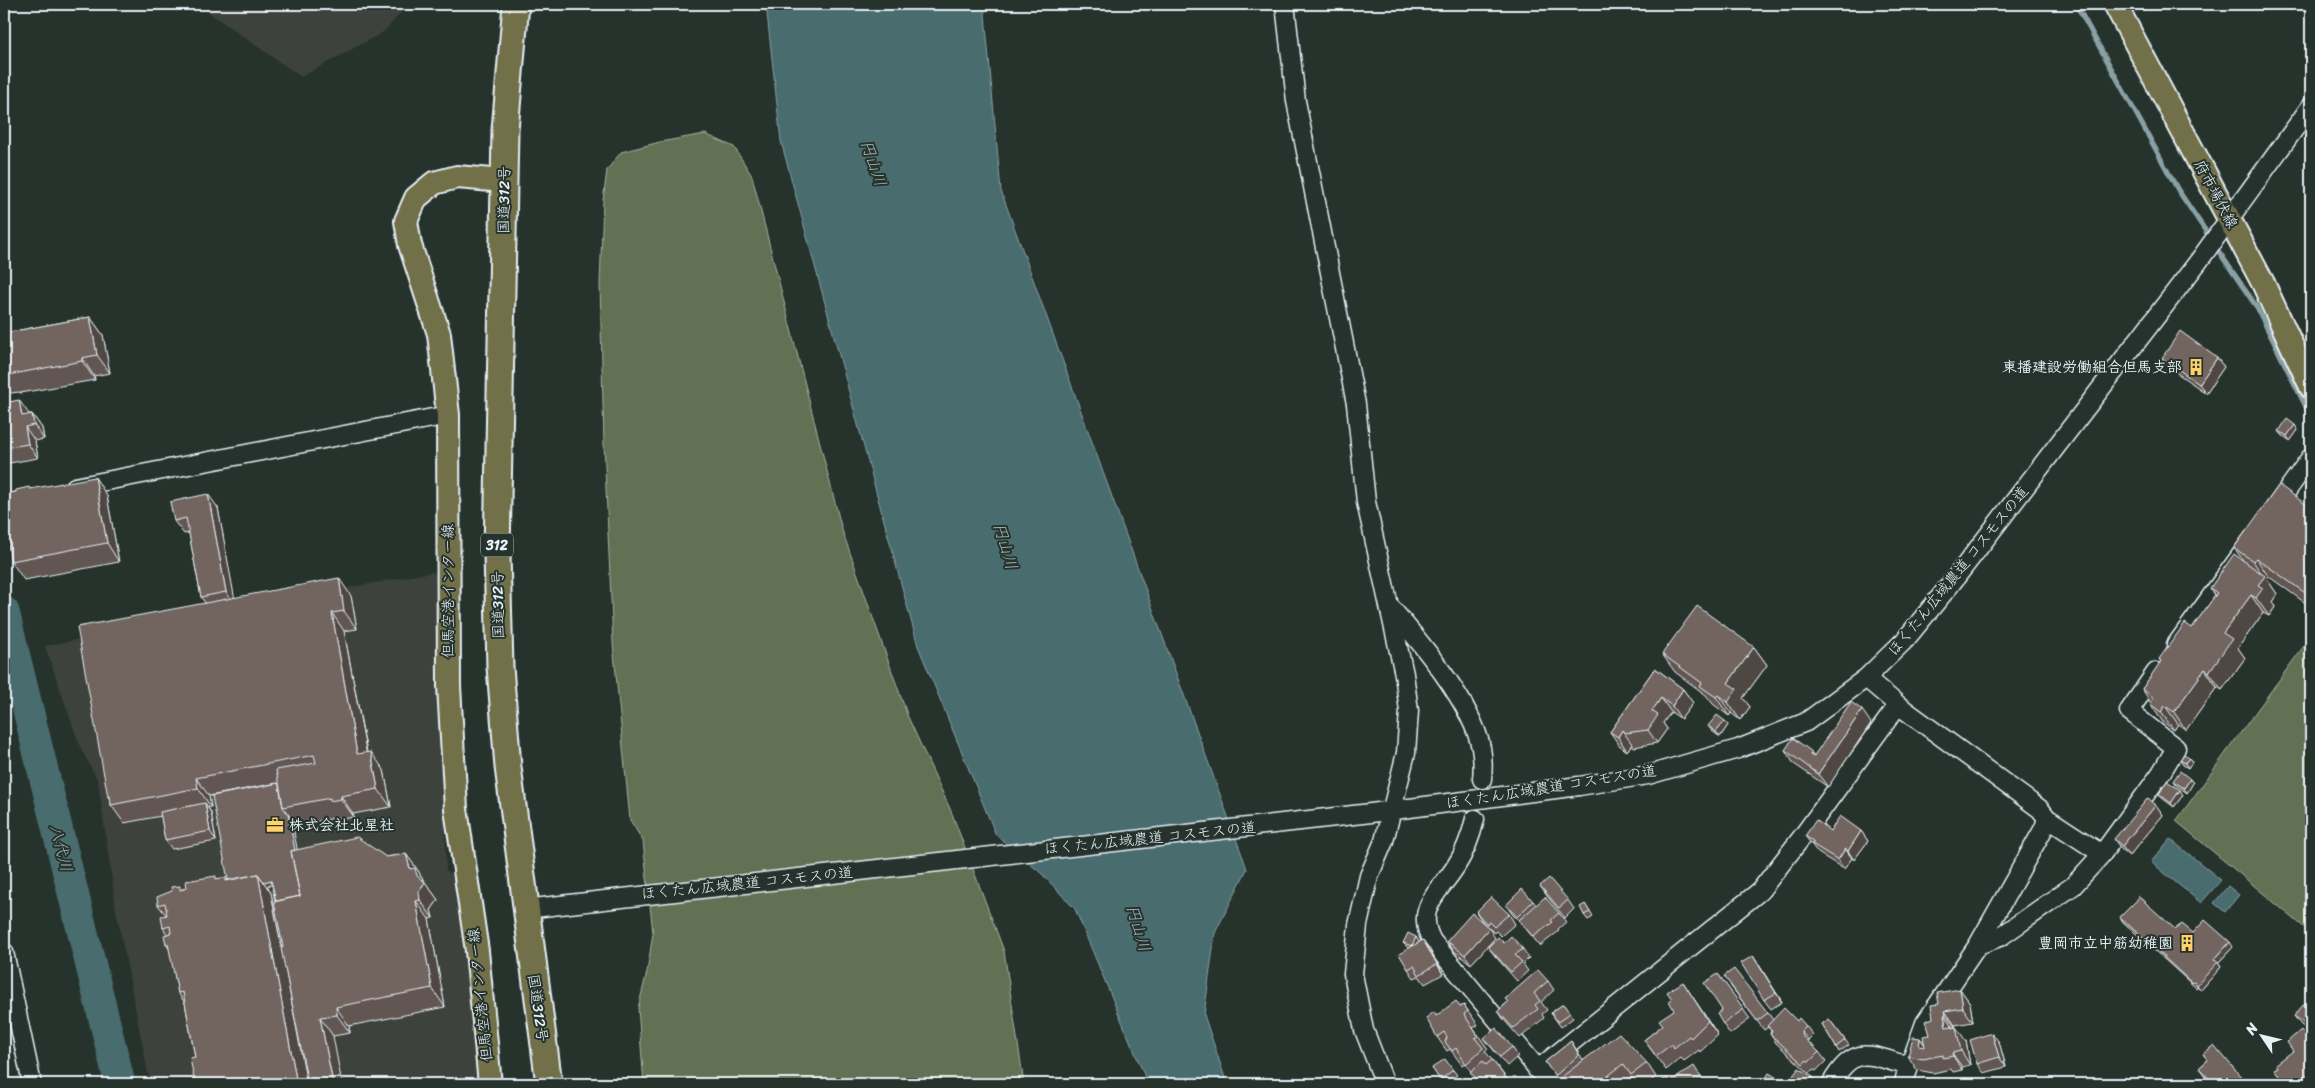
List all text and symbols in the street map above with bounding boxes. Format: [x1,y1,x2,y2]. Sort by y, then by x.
water label: 円山川 [852,136,895,191]
street label: 府市場伏線 [2187,155,2245,233]
street label: 国道312号 [490,166,518,234]
place label: 東播建設労働組合但馬支部 [2002,354,2182,380]
building icon: 東播建設労働組合但馬支部 [2186,357,2206,377]
street label: ほくたん広域農道 コスモスの道 [1881,480,2035,662]
water label: 円山川 [985,519,1026,573]
street label: 但馬空港インター線 [435,524,461,658]
road number: 312 [481,534,513,556]
street label: 国道312号 [484,571,512,639]
street label: ほくたん広域農道 コスモスの道 [1444,757,1658,817]
place label: 株式会社北星社 [289,812,394,838]
street label: ほくたん広域農道 コスモスの道 [1043,814,1257,862]
office icon: 株式会社北星社 [265,815,285,835]
water label: 八代川 [42,821,81,875]
street label: ほくたん広域農道 コスモスの道 [640,859,854,907]
water label: 円山川 [1118,901,1159,955]
street label: 但馬空港インター線 [460,927,500,1063]
place label: 豊岡市立中筋幼稚園 [2038,930,2173,956]
building icon: 豊岡市立中筋幼稚園 [2177,933,2197,953]
street label: 国道312号 [520,972,556,1044]
north arrow [2238,1010,2288,1060]
text: N [2238,1017,2265,1041]

